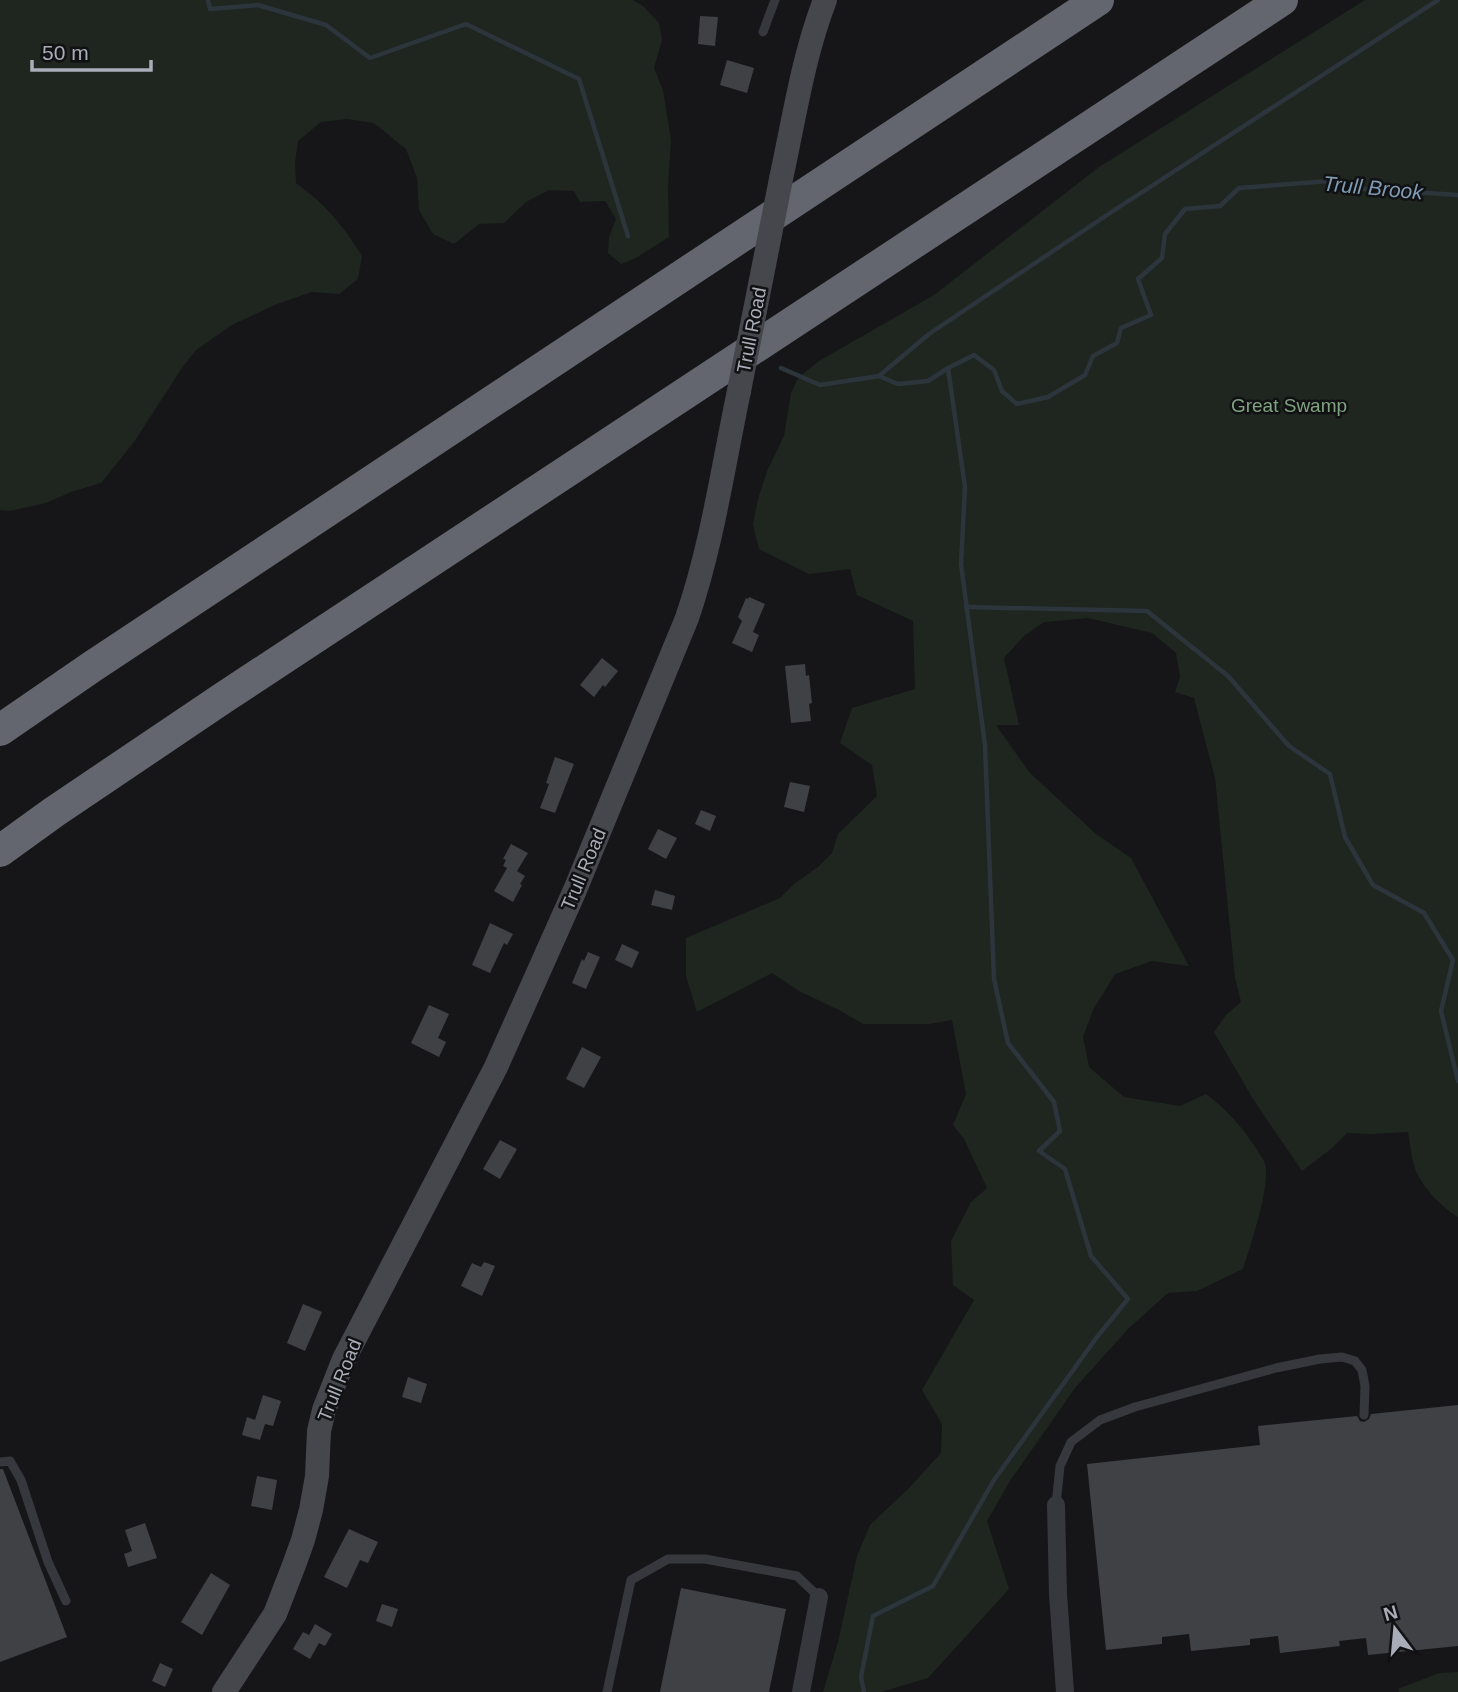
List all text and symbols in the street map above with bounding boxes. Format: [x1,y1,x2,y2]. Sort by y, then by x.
scale bar [32,28,150,72]
text: 50 m [42,41,89,64]
water label: Trull Brook [1322,172,1425,203]
street label: Trull Road [733,285,770,375]
park label: Great Swamp [1231,395,1347,416]
street label: Trull Road [557,825,610,913]
street label: Trull Road [313,1336,365,1424]
north arrow [1360,1594,1430,1664]
text: N [1381,1601,1400,1625]

